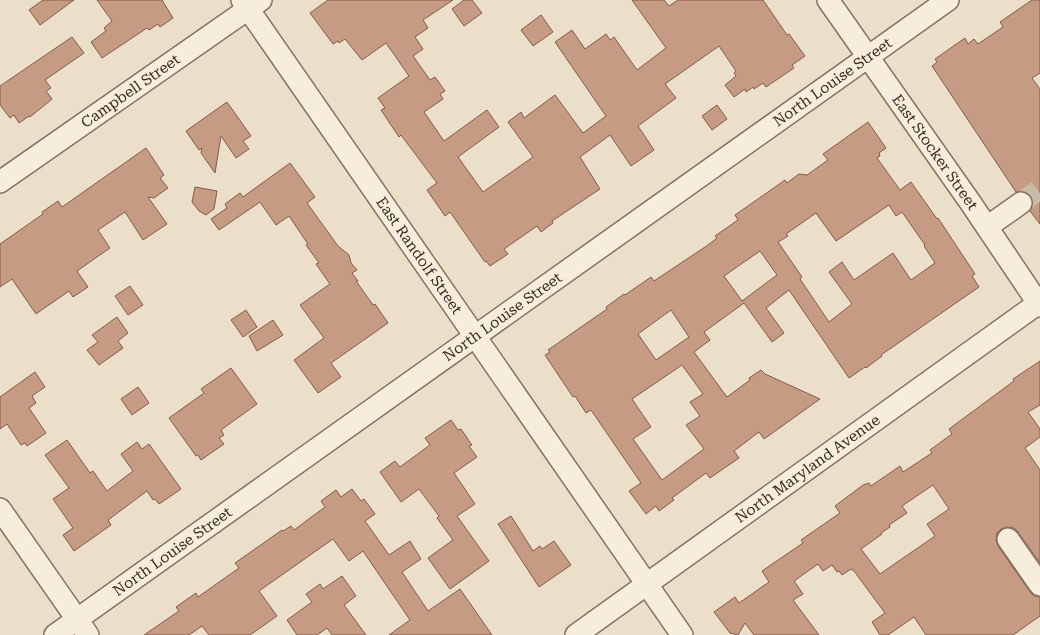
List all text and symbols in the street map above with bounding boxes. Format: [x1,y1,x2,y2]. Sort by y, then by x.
street label: North Louise Street [770,34,896,131]
street label: Campbell Street [78,50,184,132]
street label: East Stocker Street [888,91,982,214]
street label: East Randolf Street [372,194,466,318]
street label: North Louise Street [439,268,566,365]
street label: North Maryland Avenue [732,411,883,527]
street label: North Louise Street [109,503,236,600]

